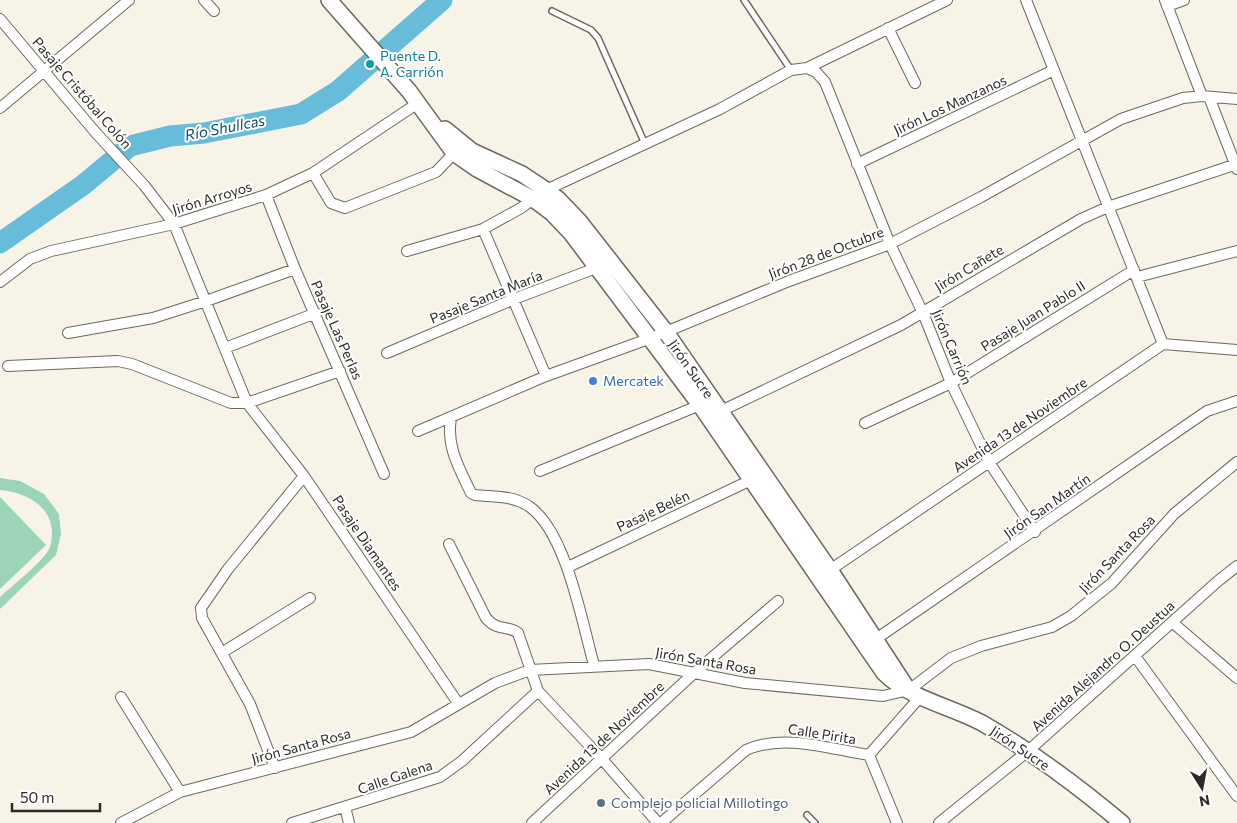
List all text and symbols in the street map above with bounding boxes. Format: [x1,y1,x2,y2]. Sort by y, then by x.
street label: Pasaje Cristóbal Colón [29,33,135,152]
place label: Puente D. A. Carrión [380,47,444,80]
marker: Puente D. A. Carrión [364,58,376,70]
street label: Jirón Los Manzanos [891,71,1009,138]
water label: Río Shullcas [183,110,267,144]
street label: Jirón Arroyos [170,177,254,218]
street label: Jirón 28 de Octubre [766,223,886,282]
street label: Jirón Cañete [931,240,1006,295]
street label: Pasaje Santa María [427,266,545,327]
street label: Pasaje Juan Pablo II [977,277,1088,355]
street label: Pasaje Las Perlas [308,278,367,382]
street label: Jirón Carrión [929,307,976,387]
street label: Jirón Sucre [665,336,718,401]
place label: Mercatek [603,372,664,389]
street label: Avenida 13 de Noviembre [949,373,1090,476]
marker: Mercatek [587,375,599,387]
street label: Jirón San Martín [1000,469,1093,542]
street label: Pasaje Belén [613,486,692,535]
street label: Pasaje Diamantes [329,492,406,594]
street label: Jirón Santa Rosa [1075,511,1158,596]
street label: Avenida Alejandro O. Deustua [1028,597,1178,734]
street label: Jirón Santa Rosa [654,643,758,678]
street label: Avenida 13 de Noviembre [540,678,667,798]
street label: Calle Pirita [787,720,857,747]
street label: Jirón Sucre [987,722,1053,774]
street label: Jirón Santa Rosa [249,724,352,767]
street label: Calle Galena [355,756,434,797]
north arrow [1177,763,1227,813]
scale bar [12,780,100,812]
text: 50 m [20,788,54,806]
text: N [1198,792,1211,811]
place label: Complejo policial Millotingo [611,794,788,811]
marker: Complejo policial Millotingo [595,797,607,809]

